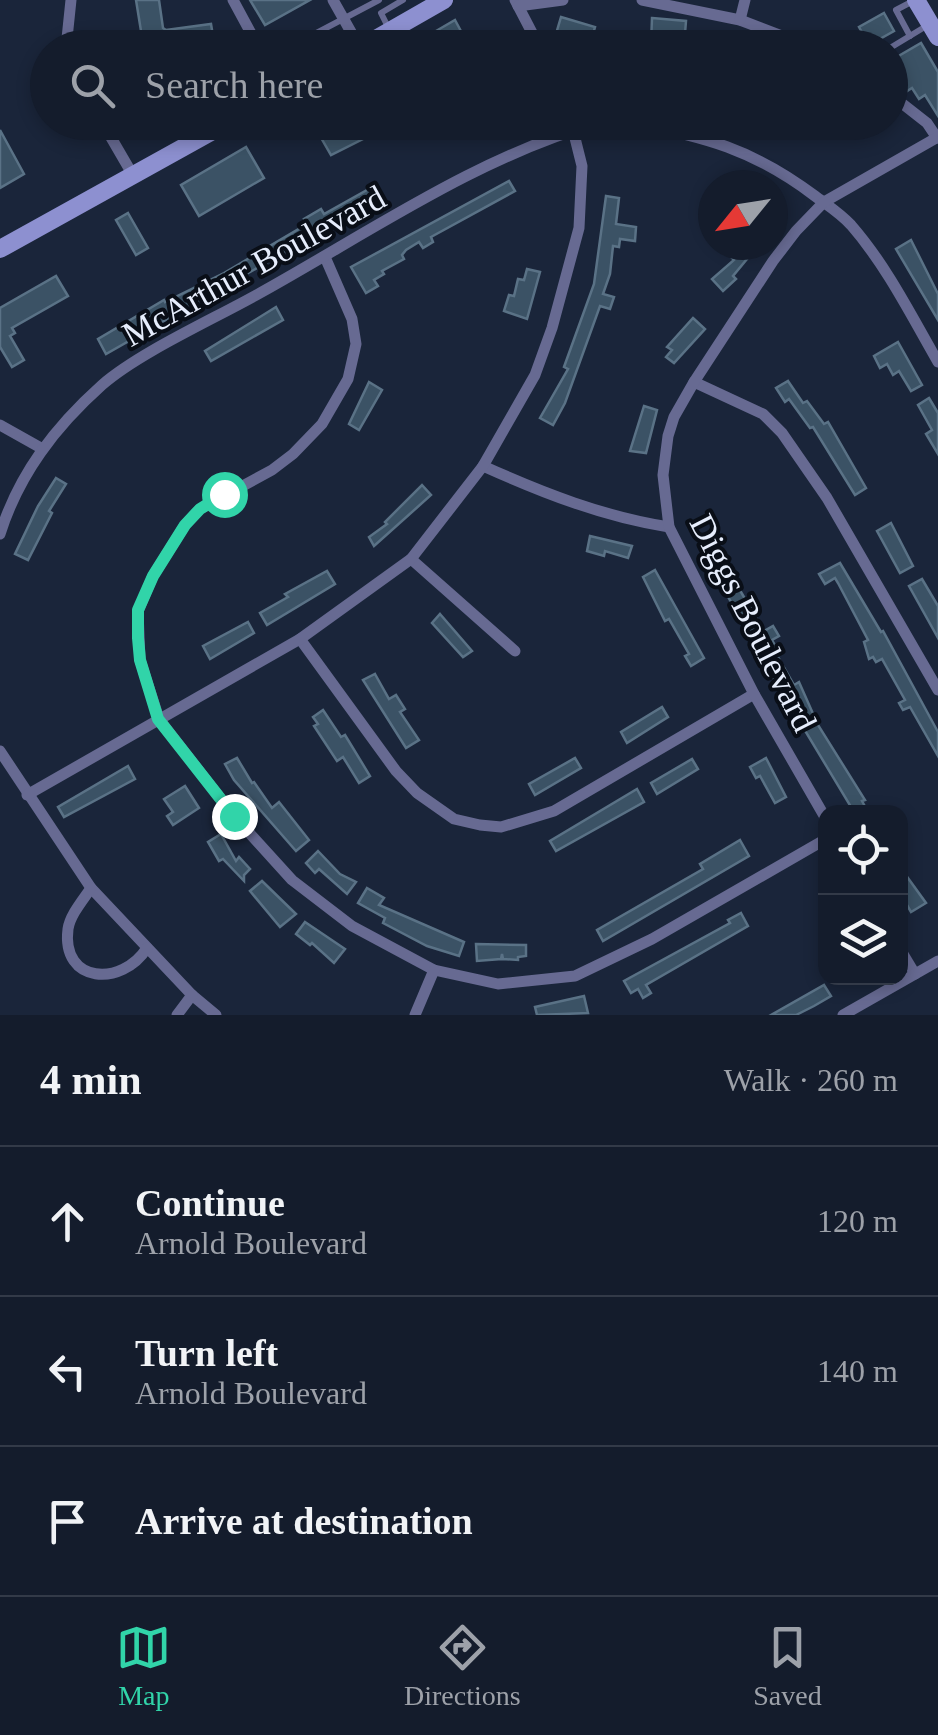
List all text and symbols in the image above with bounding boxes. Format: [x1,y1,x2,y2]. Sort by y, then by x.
search box [30,30,908,140]
icon: search [65,58,120,113]
text: Search here [145,64,323,106]
north arrow [698,170,788,260]
street label: McArthur Boulevard [116,177,393,354]
route start [202,472,248,518]
street label: Diggs Boulevard [682,508,825,738]
route end [212,794,258,840]
map controls [818,805,908,985]
button: locate [818,805,908,895]
button: layers [818,895,908,985]
text: 4 min [40,1057,142,1103]
text: Walk · 260 m [724,1062,898,1098]
text: Continue [135,1182,285,1224]
icon: ahead [40,1194,95,1249]
text: 120 m [817,1203,898,1239]
text: Arnold Boulevard [135,1225,367,1261]
text: Turn left [135,1332,278,1374]
icon: left [40,1344,95,1399]
text: 140 m [817,1353,898,1389]
text: Arnold Boulevard [135,1375,367,1411]
icon: arrive [40,1494,95,1549]
text: Arrive at destination [135,1500,473,1542]
tab: Map [116,1620,171,1712]
tab: Directions [404,1620,521,1712]
tab: Saved [753,1620,822,1712]

